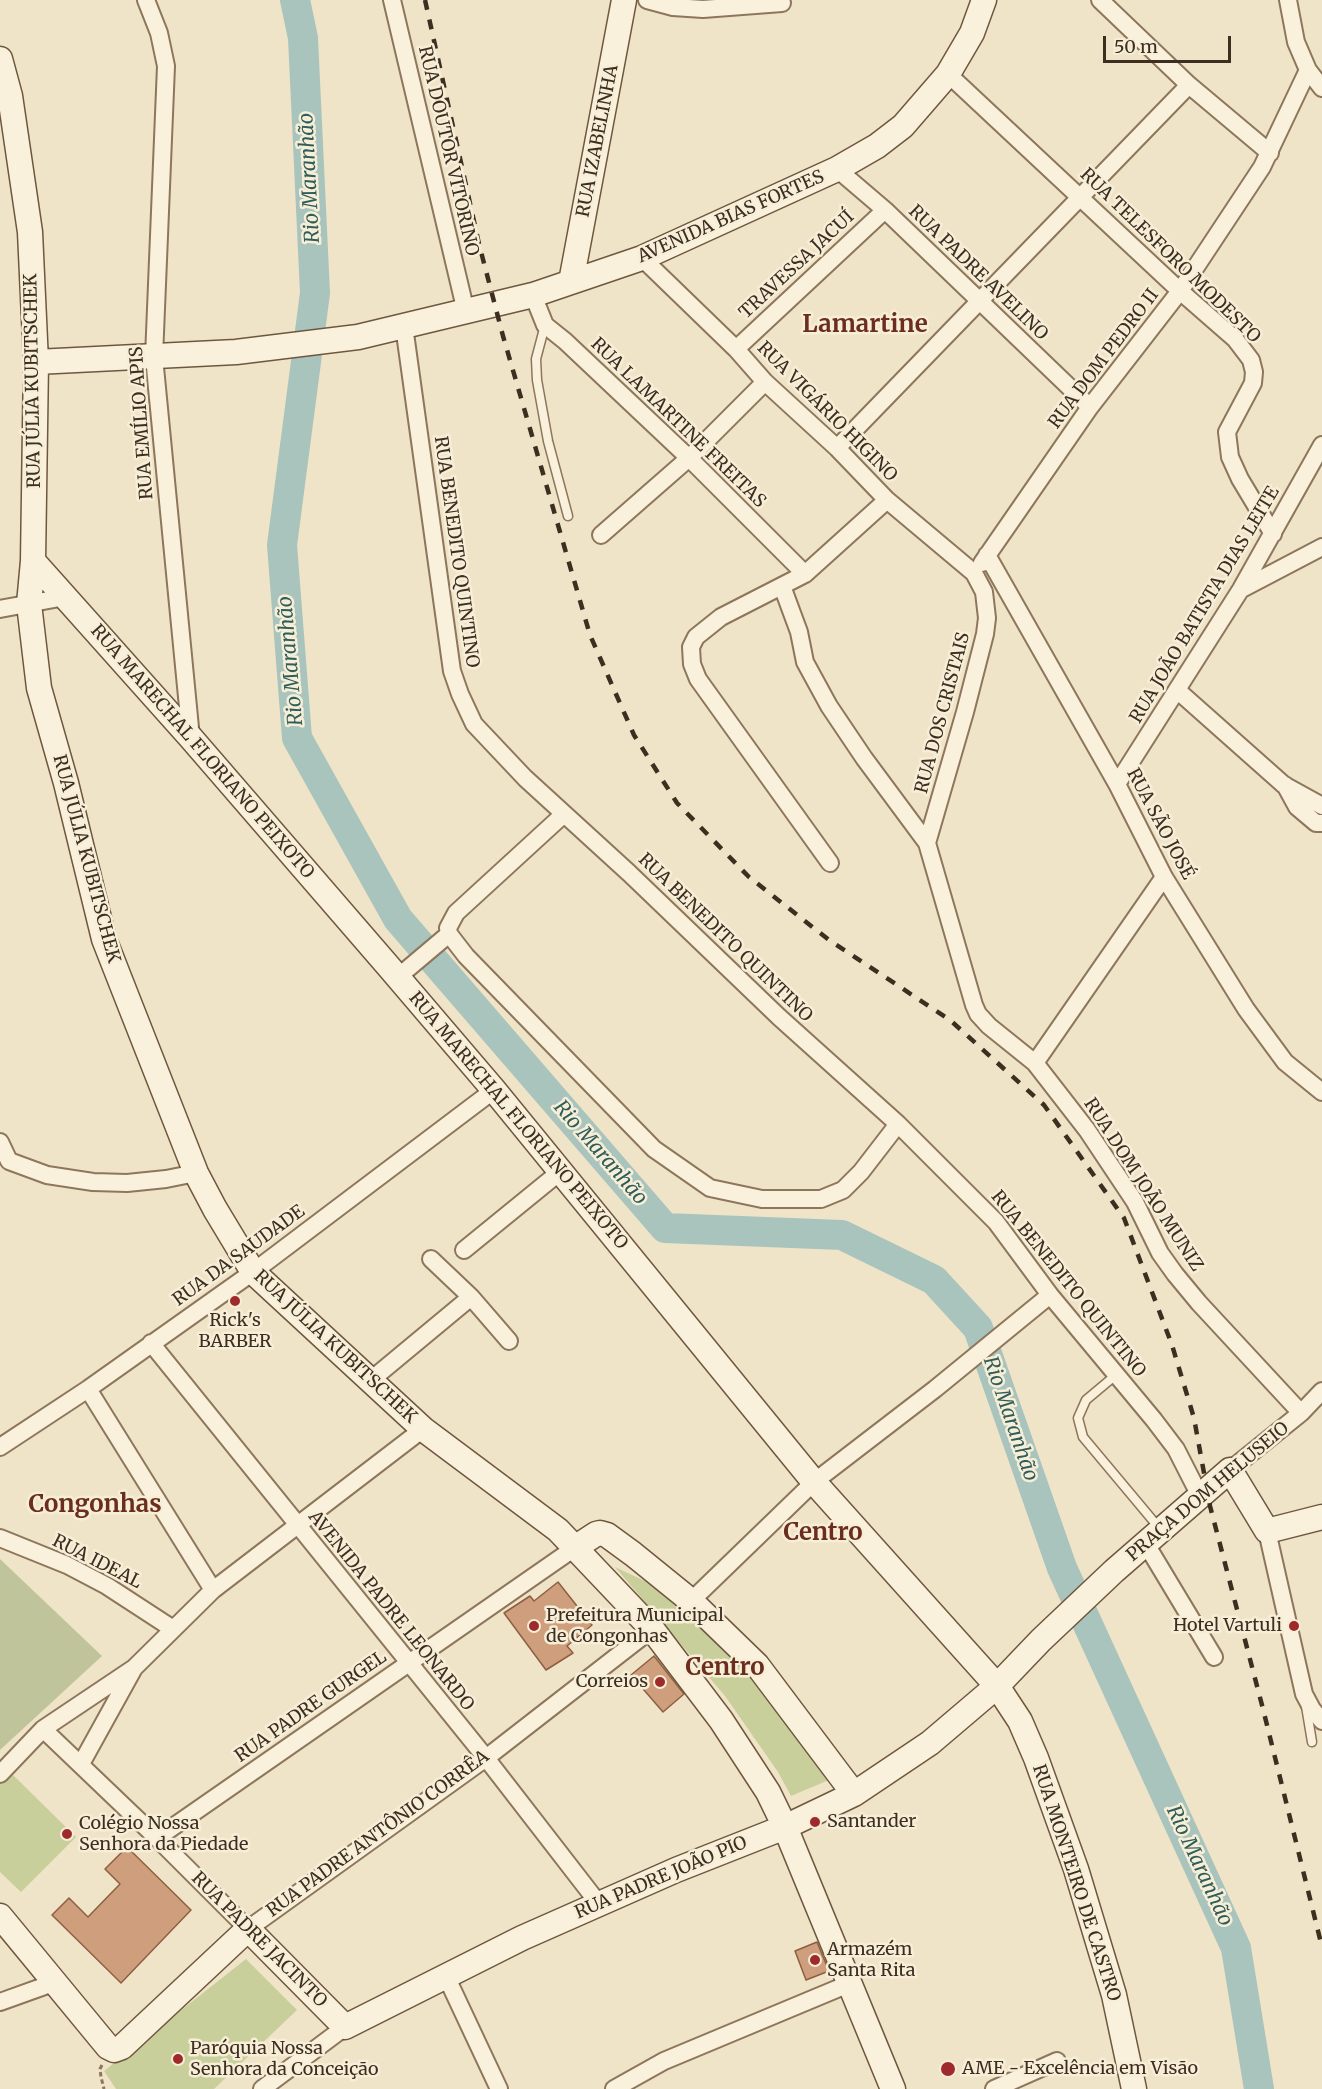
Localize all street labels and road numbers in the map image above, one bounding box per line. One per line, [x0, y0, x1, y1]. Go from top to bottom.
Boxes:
street label: RUA DOUTOR VITORINO [413, 44, 483, 258]
street label: RUA IZABELINHA [573, 63, 623, 219]
street label: RUA TELESFORO MODESTO [1075, 164, 1265, 348]
street label: AVENIDA BIAS FORTES [634, 166, 828, 268]
street label: RUA PADRE AVELINO [904, 201, 1052, 345]
street label: TRAVESSA JACUÍ [735, 206, 859, 324]
street label: RUA JÚLIA KUBITSCHEK [20, 273, 46, 489]
street label: RUA DOM PEDRO II [1044, 285, 1164, 433]
street label: RUA LAMARTINE FREITAS [586, 334, 770, 512]
street label: RUA VIGÁRIO HIGINO [752, 337, 902, 487]
street label: RUA EMÍLIO APIS [126, 346, 158, 500]
street label: RUA BENEDITO QUINTINO [429, 435, 483, 669]
street label: RUA JOÃO BATISTA DIAS LEITE [1126, 483, 1284, 727]
street label: RUA MARECHAL FLORIANO PEIXOTO [86, 621, 318, 883]
street label: RUA DOS CRISTAIS [911, 630, 975, 796]
street label: RUA JÚLIA KUBITSCHEK [48, 752, 124, 966]
street label: RUA SÃO JOSÉ [1122, 765, 1198, 883]
street label: RUA BENEDITO QUINTINO [633, 849, 817, 1027]
street label: RUA MARECHAL FLORIANO PEIXOTO [404, 988, 632, 1254]
street label: RUA DOM JOÃO MUNIZ [1079, 1094, 1207, 1276]
street label: RUA BENEDITO QUINTINO [986, 1186, 1150, 1382]
street label: RUA DA SAUDADE [169, 1201, 309, 1311]
street label: RUA JÚLIA KUBITSCHEK [249, 1266, 421, 1428]
street label: PRAÇA DOM HELUSEIO [1122, 1418, 1294, 1566]
street label: AVENIDA PADRE LEONARDO [304, 1507, 478, 1715]
street label: RUA IDEAL [49, 1530, 145, 1594]
street label: RUA PADRE GURGEL [231, 1647, 391, 1767]
street label: RUA PADRE ANTÔNIO CORRÊA [263, 1746, 493, 1922]
street label: RUA MONTEIRO DE CASTRO [1027, 1762, 1125, 2004]
street label: RUA PADRE JOÃO PIO [572, 1832, 750, 1924]
street label: RUA PADRE JACINTO [187, 1868, 331, 2012]

